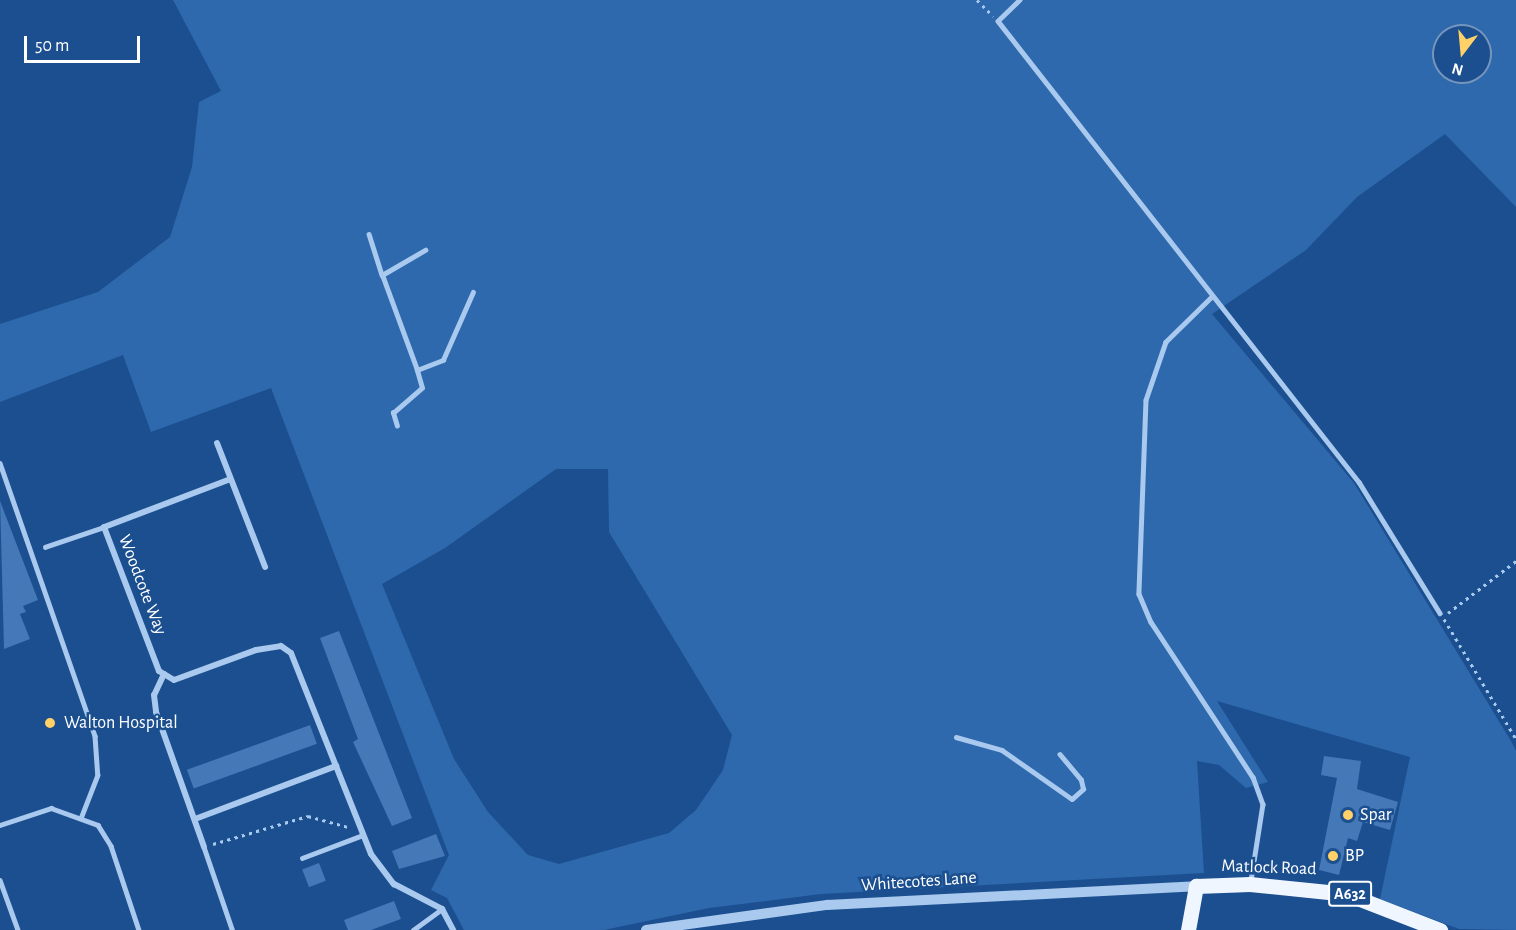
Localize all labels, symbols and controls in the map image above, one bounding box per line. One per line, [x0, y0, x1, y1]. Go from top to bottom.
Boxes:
scale bar [27, 24, 142, 62]
north arrow [1432, 24, 1492, 84]
text: 50 m [35, 37, 69, 55]
text: N [1450, 60, 1465, 79]
street label: Woodcote Way [113, 532, 171, 638]
place label: Walton Hospital [64, 712, 178, 734]
marker: Walton Hospital [41, 714, 59, 732]
place label: Spar [1360, 804, 1392, 826]
marker: Spar [1341, 808, 1355, 822]
place label: BP [1345, 845, 1364, 867]
marker: BP [1326, 849, 1340, 863]
street label: Matlock Road [1221, 856, 1317, 880]
street label: Whitecotes Lane [860, 867, 978, 897]
road number: A632 [1328, 881, 1372, 907]

